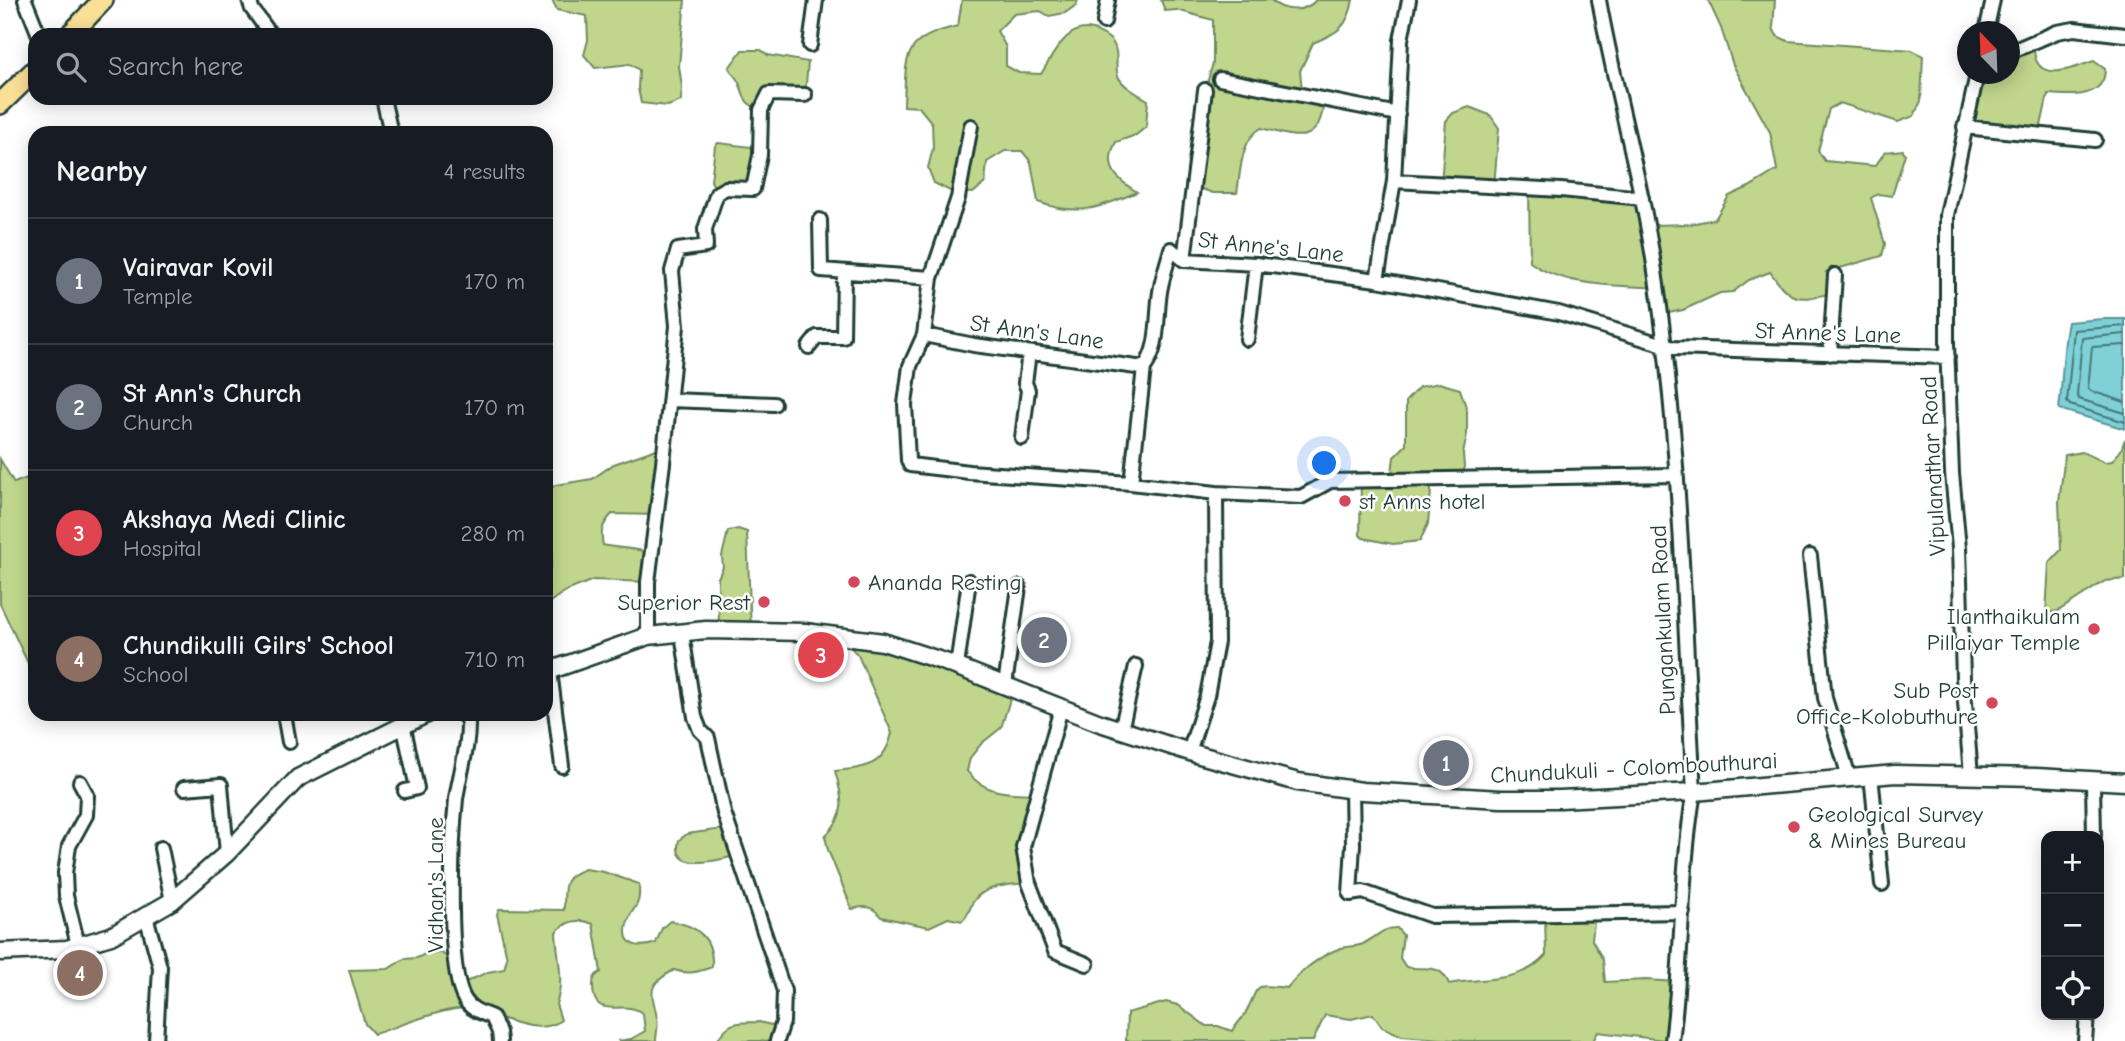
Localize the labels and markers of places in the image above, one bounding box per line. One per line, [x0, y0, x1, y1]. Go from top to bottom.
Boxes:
place label: st Anns hotel [1359, 488, 1486, 515]
marker: st Anns hotel [1337, 493, 1353, 509]
place label: Ananda Resting [868, 569, 1022, 596]
marker: Ananda Resting [846, 574, 862, 590]
place label: Superior Rest [617, 589, 751, 616]
marker: Superior Rest [756, 594, 772, 610]
place label: Ilanthaikulam Pillaiyar Temple [1927, 603, 2080, 656]
pin: 2 [1021, 614, 1067, 666]
marker: Ilanthaikulam Pillaiyar Temple [2086, 621, 2102, 637]
pin: 3 [798, 629, 844, 681]
place label: Sub Post Office-Kolobuthure [1796, 677, 1979, 730]
marker: Sub Post Office-Kolobuthure [1984, 695, 2000, 711]
pin: 1 [1423, 737, 1469, 789]
place label: Geological Survey & Mines Bureau [1808, 801, 1984, 854]
marker: Geological Survey & Mines Bureau [1786, 819, 1802, 835]
pin: 4 [57, 947, 103, 999]

